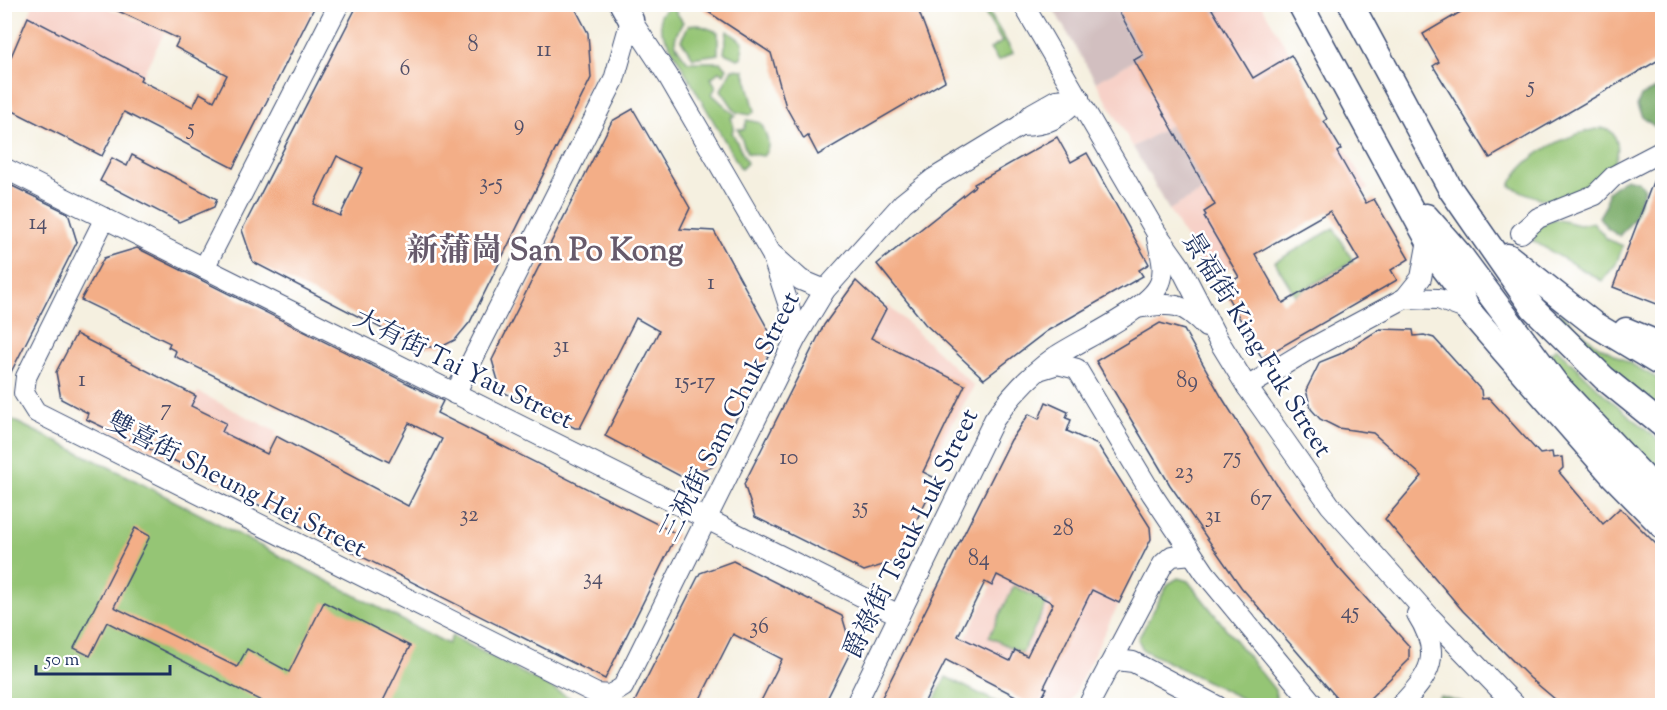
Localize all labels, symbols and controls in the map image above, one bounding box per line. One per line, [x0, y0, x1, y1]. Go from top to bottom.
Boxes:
house number: 8 [467, 30, 479, 62]
house number: 11 [537, 35, 552, 67]
house number: 6 [400, 54, 410, 86]
house number: 5 [1525, 71, 1535, 103]
house number: 9 [514, 109, 524, 141]
house number: 5 [185, 113, 195, 145]
house number: 3-5 [479, 168, 503, 200]
house number: 14 [29, 208, 47, 240]
street label: 景福街 King Fuk Street [1172, 226, 1340, 465]
district label: 新蒲崗 San Po Kong [407, 229, 684, 275]
house number: 1 [707, 268, 715, 300]
street label: 三祝街 Sam Chuk Street [652, 286, 810, 548]
street label: 大有街 Tai Yau Street [347, 301, 579, 440]
house number: 31 [553, 331, 570, 363]
house number: 1 [78, 365, 86, 397]
house number: 89 [1176, 366, 1198, 398]
house number: 15-17 [675, 367, 715, 399]
house number: 7 [160, 394, 172, 426]
street label: 爵祿街 Tseuk Luk Street [836, 403, 989, 665]
street label: 雙喜街 Sheung Hei Street [100, 405, 372, 568]
house number: 75 [1223, 442, 1242, 474]
house number: 10 [780, 443, 798, 475]
house number: 23 [1174, 457, 1194, 489]
house number: 67 [1250, 484, 1272, 516]
house number: 35 [852, 492, 869, 524]
house number: 32 [459, 500, 479, 532]
house number: 31 [1205, 501, 1222, 533]
house number: 28 [1052, 514, 1074, 546]
house number: 84 [968, 544, 990, 576]
house number: 34 [583, 563, 603, 595]
house number: 45 [1341, 597, 1360, 629]
house number: 36 [749, 612, 769, 644]
scale bar [36, 638, 170, 676]
text: 50 m [44, 648, 80, 674]

